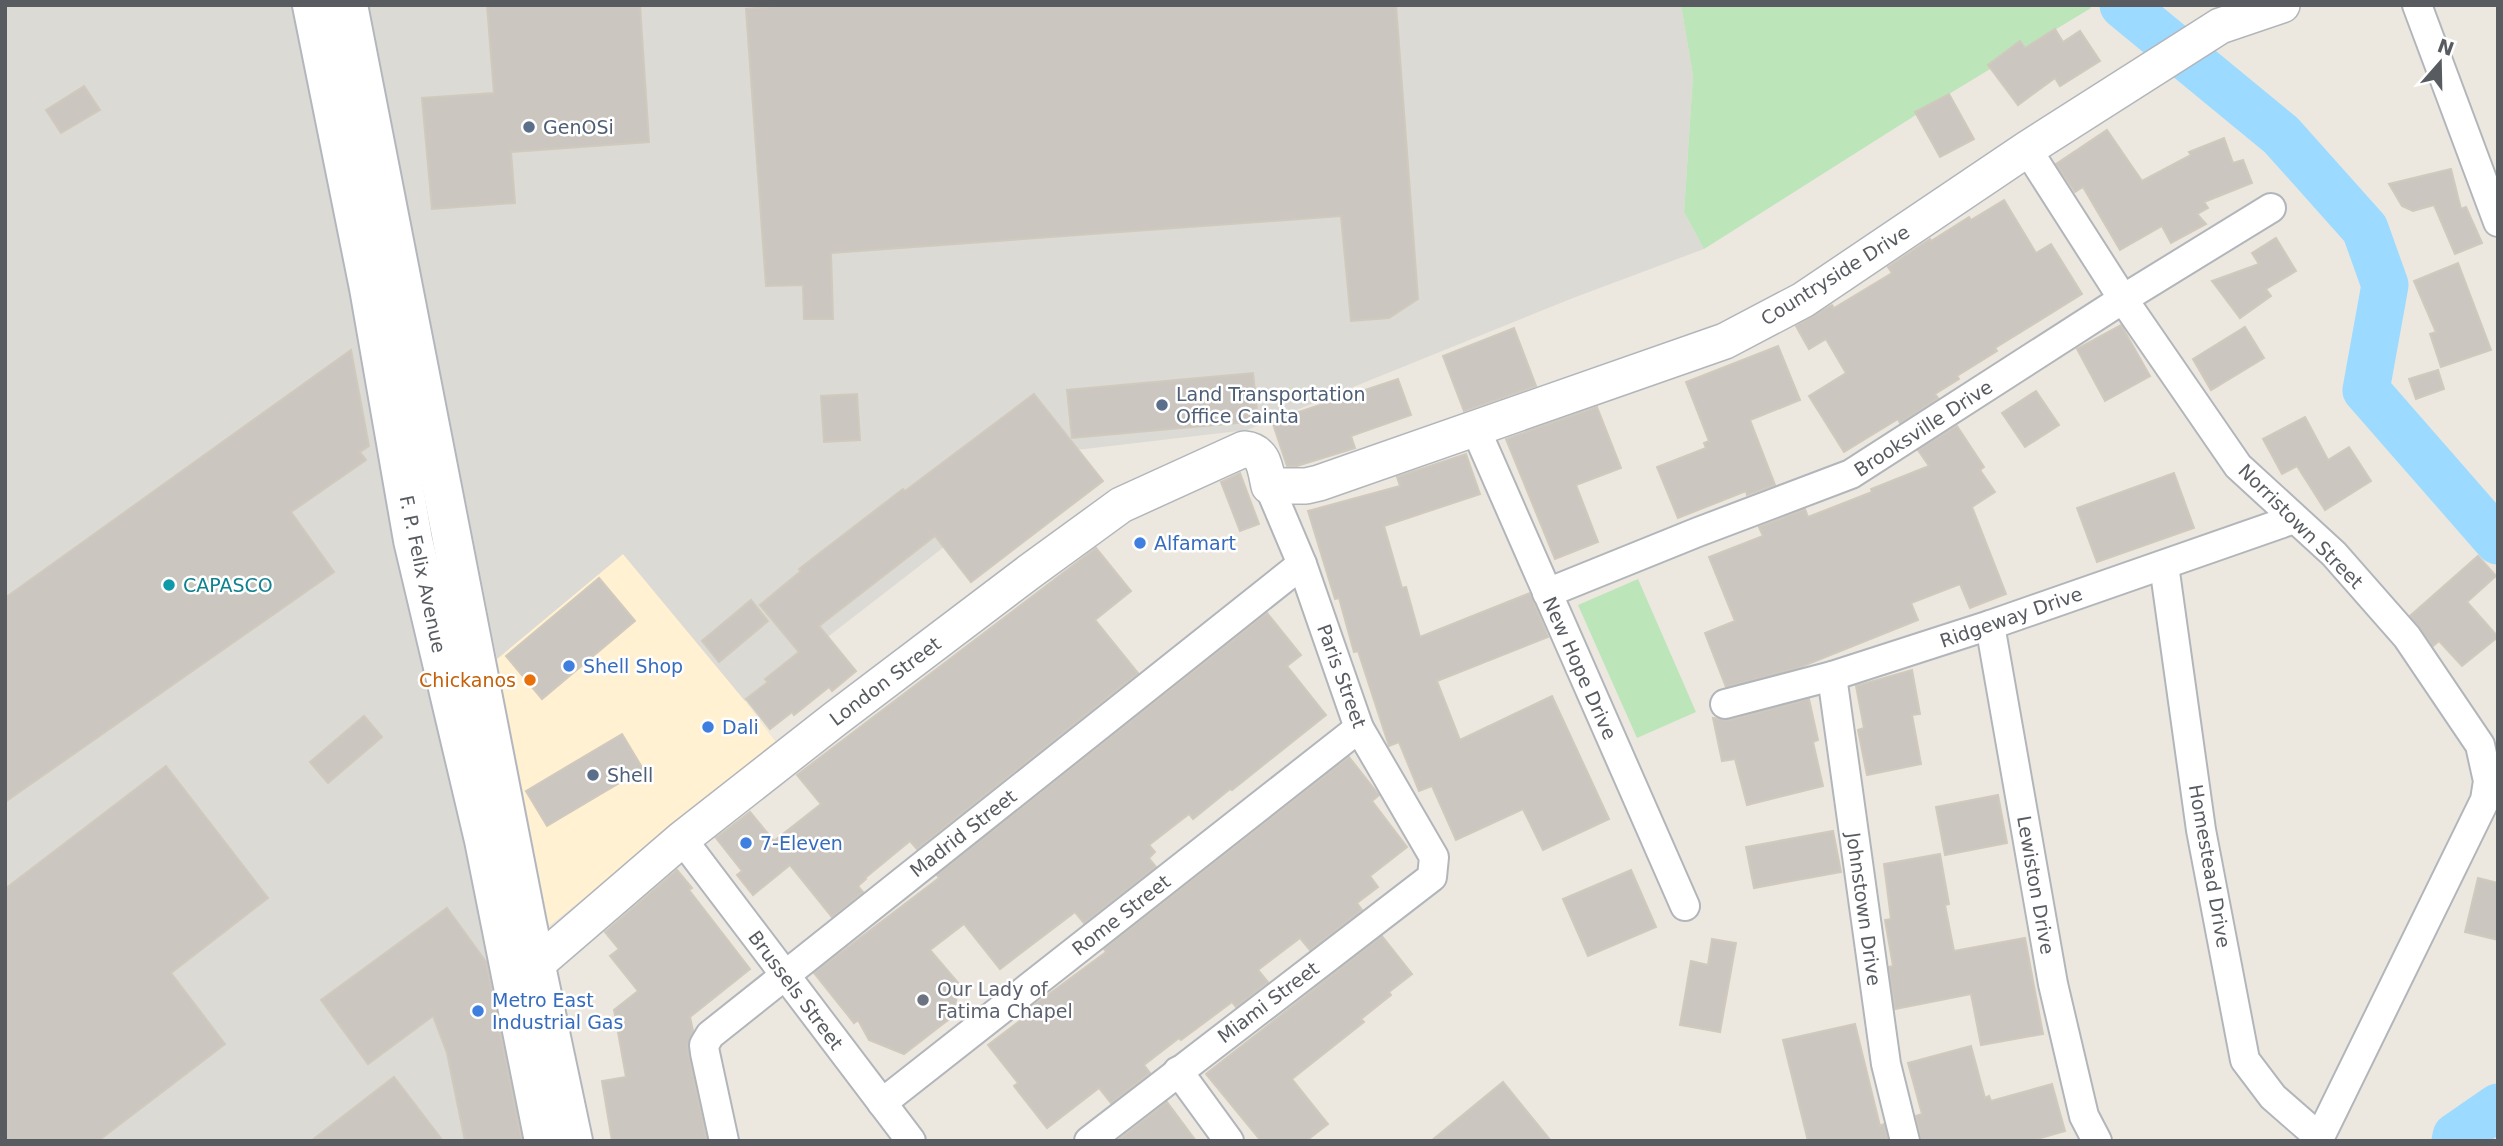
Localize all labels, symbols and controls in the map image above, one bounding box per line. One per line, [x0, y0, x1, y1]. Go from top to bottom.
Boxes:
north arrow [2405, 28, 2475, 98]
text: N [2435, 34, 2457, 60]
place label: GenOSi [543, 116, 614, 138]
marker: GenOSi [521, 119, 537, 135]
street label: Countryside Drive [1757, 220, 1913, 330]
street label: Brooksville Drive [1850, 375, 1996, 481]
place label: Land Transportation Office Cainta [1176, 383, 1366, 427]
marker: Land Transportation Office Cainta [1154, 397, 1170, 413]
street label: Norristown Street [2234, 459, 2368, 593]
street label: F. P. Felix Avenue [396, 493, 450, 655]
place label: Alfamart [1154, 532, 1236, 554]
marker: Alfamart [1132, 535, 1148, 551]
place label: CAPASCO [183, 574, 273, 596]
marker: CAPASCO [161, 577, 177, 593]
street label: Ridgeway Drive [1937, 582, 2085, 652]
street label: New Hope Drive [1539, 593, 1621, 743]
street label: Paris Street [1313, 621, 1371, 731]
street label: London Street [825, 632, 945, 730]
place label: Shell Shop [583, 655, 683, 677]
marker: Shell Shop [561, 658, 577, 674]
place label: Chickanos [419, 669, 516, 691]
marker: Chickanos [522, 672, 538, 688]
place label: Dali [722, 716, 759, 738]
marker: Dali [700, 719, 716, 735]
place label: Shell [607, 764, 653, 786]
marker: Shell [585, 767, 601, 783]
street label: Homestead Drive [2185, 783, 2235, 949]
street label: Madrid Street [905, 785, 1021, 881]
street label: Lewiston Drive [2013, 814, 2059, 956]
street label: Johnstown Drive [1842, 830, 1886, 987]
place label: 7-Eleven [760, 832, 843, 854]
marker: 7-Eleven [738, 835, 754, 851]
street label: Rome Street [1068, 870, 1174, 960]
street label: Brussels Street [744, 926, 848, 1054]
street label: Miami Street [1213, 957, 1323, 1047]
place label: Our Lady of Fatima Chapel [937, 978, 1073, 1022]
place label: Metro East Industrial Gas [492, 989, 623, 1033]
marker: Our Lady of Fatima Chapel [915, 992, 931, 1008]
marker: Metro East Industrial Gas [470, 1003, 486, 1019]

